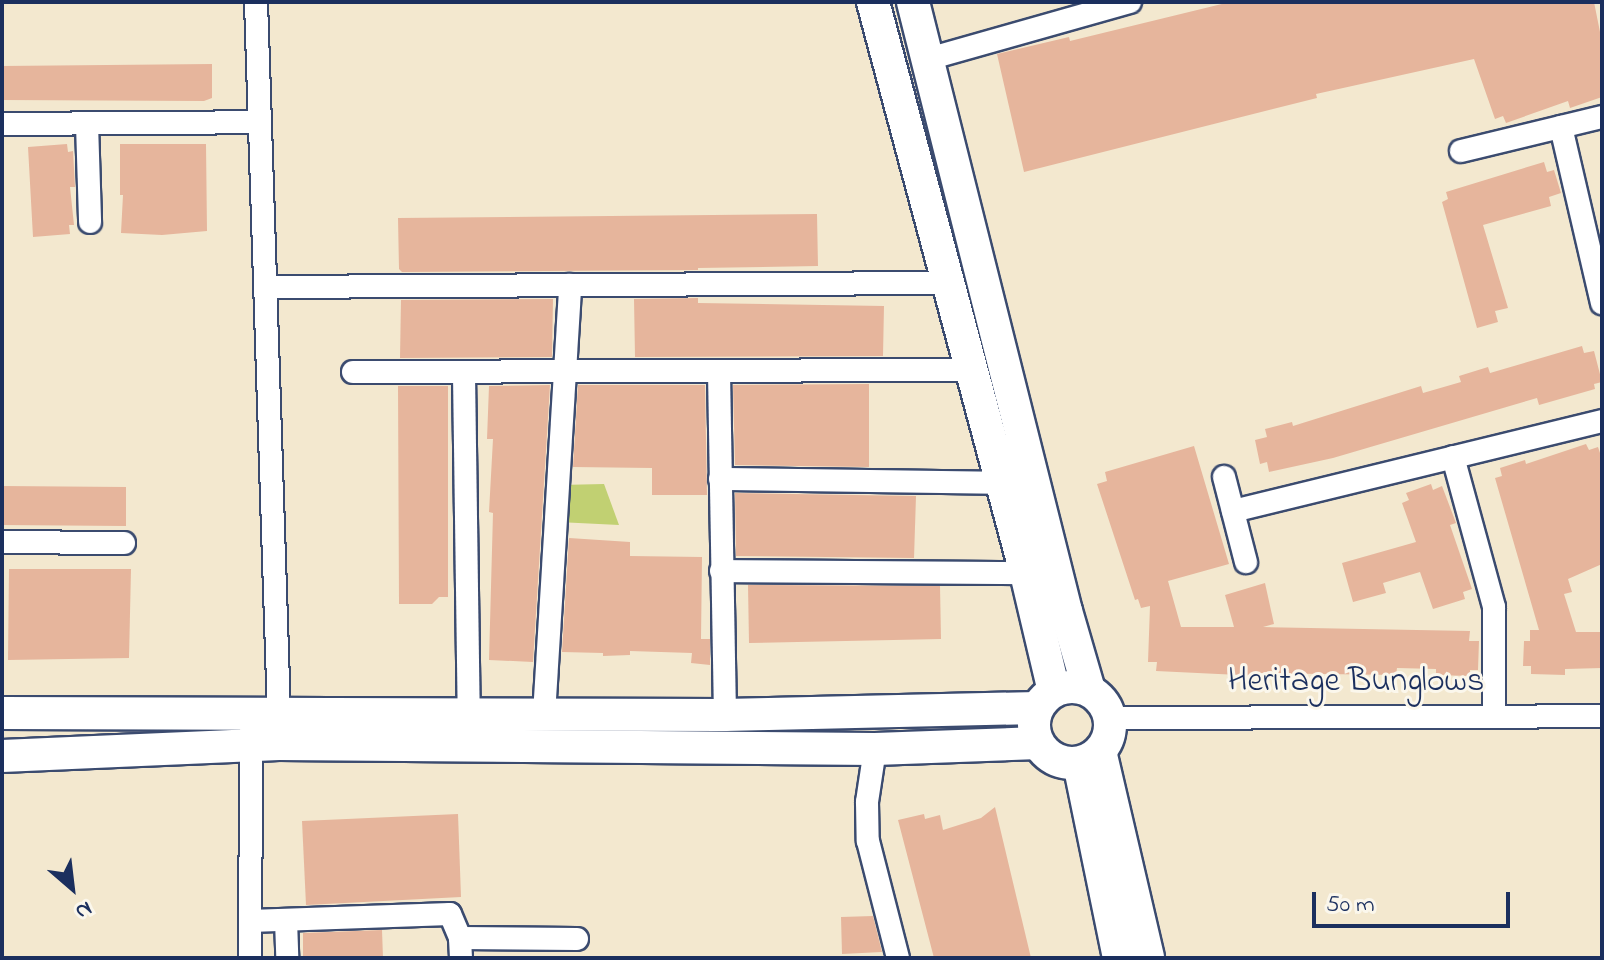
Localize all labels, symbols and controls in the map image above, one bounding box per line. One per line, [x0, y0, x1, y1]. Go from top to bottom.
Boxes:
street label: Heritage Bunglows [1228, 663, 1484, 703]
north arrow [32, 848, 112, 928]
scale bar [1316, 876, 1514, 926]
text: 50 m [1326, 888, 1375, 923]
text: N [69, 892, 97, 927]

